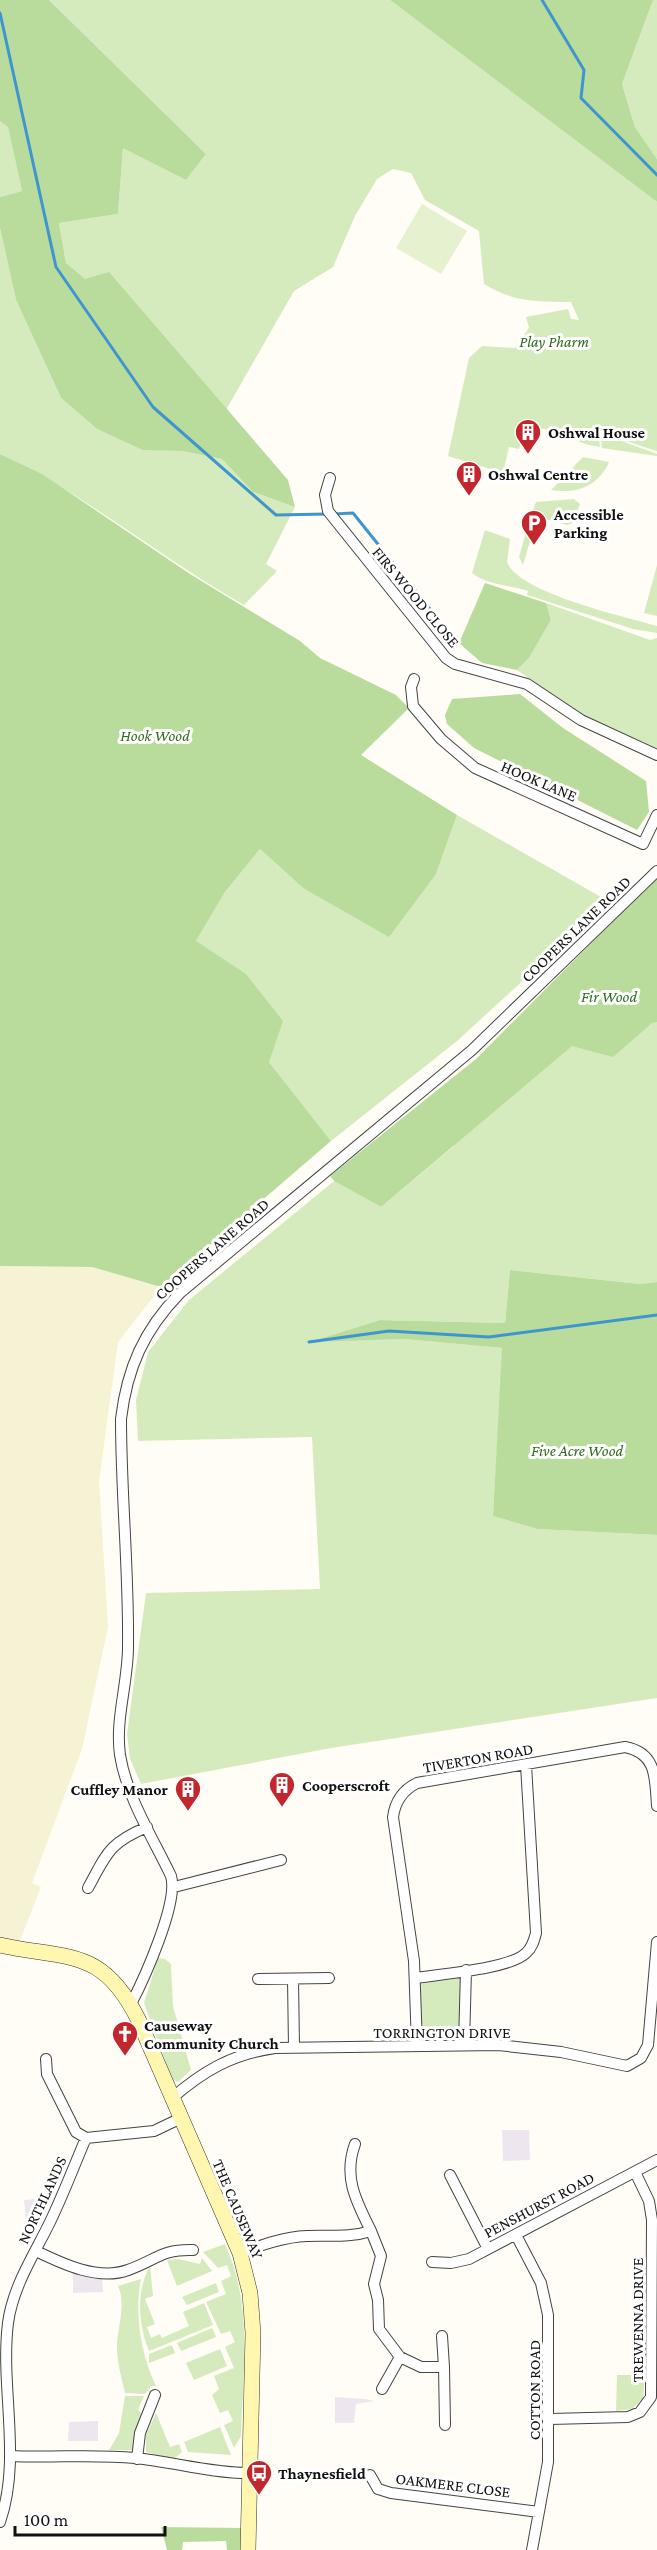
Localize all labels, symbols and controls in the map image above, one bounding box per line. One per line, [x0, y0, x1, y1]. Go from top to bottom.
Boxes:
park label: Play Pharm [519, 333, 589, 351]
building icon: Oshwal House [513, 417, 543, 455]
place label: Oshwal House [548, 424, 646, 441]
building icon: Oshwal Centre [454, 459, 484, 497]
place label: Oshwal Centre [488, 466, 589, 483]
place label: Accessible Parking [553, 506, 624, 541]
parking icon: Accessible Parking [519, 508, 549, 546]
street label: FIRS WOOD CLOSE [369, 543, 463, 651]
park label: Hook Wood [120, 727, 190, 744]
street label: HOOK LANE [499, 757, 580, 805]
street label: COOPERS LANE ROAD [518, 872, 634, 986]
park label: Fir Wood [581, 988, 637, 1005]
street label: COOPERS LANE ROAD [152, 1195, 272, 1303]
park label: Five Acre Wood [531, 1442, 624, 1459]
street label: TIVERTON ROAD [421, 1740, 535, 1776]
building icon: Cooperscroft [267, 1770, 297, 1808]
building icon: Cuffley Manor [173, 1774, 203, 1812]
place label: Cooperscroft [302, 1777, 390, 1794]
place label: Cuffley Manor [71, 1781, 169, 1798]
place label: Causeway Community Church [144, 2017, 279, 2052]
church icon: Causeway Community Church [110, 2019, 140, 2057]
street label: TORRINGTON DRIVE [373, 2024, 511, 2041]
street label: NORTHLANDS [14, 2153, 70, 2247]
street label: THE CAUSEWAY [209, 2157, 267, 2262]
street label: PENSHURST ROAD [481, 2169, 597, 2241]
street label: TREWENNA DRIVE [629, 2257, 646, 2382]
street label: COTTON ROAD [526, 2340, 543, 2440]
bus stop icon: Thaynesfield [244, 2458, 274, 2496]
place label: Thaynesfield [278, 2465, 366, 2482]
street label: OAKMERE CLOSE [395, 2470, 512, 2501]
scale bar [15, 2499, 165, 2537]
text: 100 m [24, 2510, 69, 2530]

